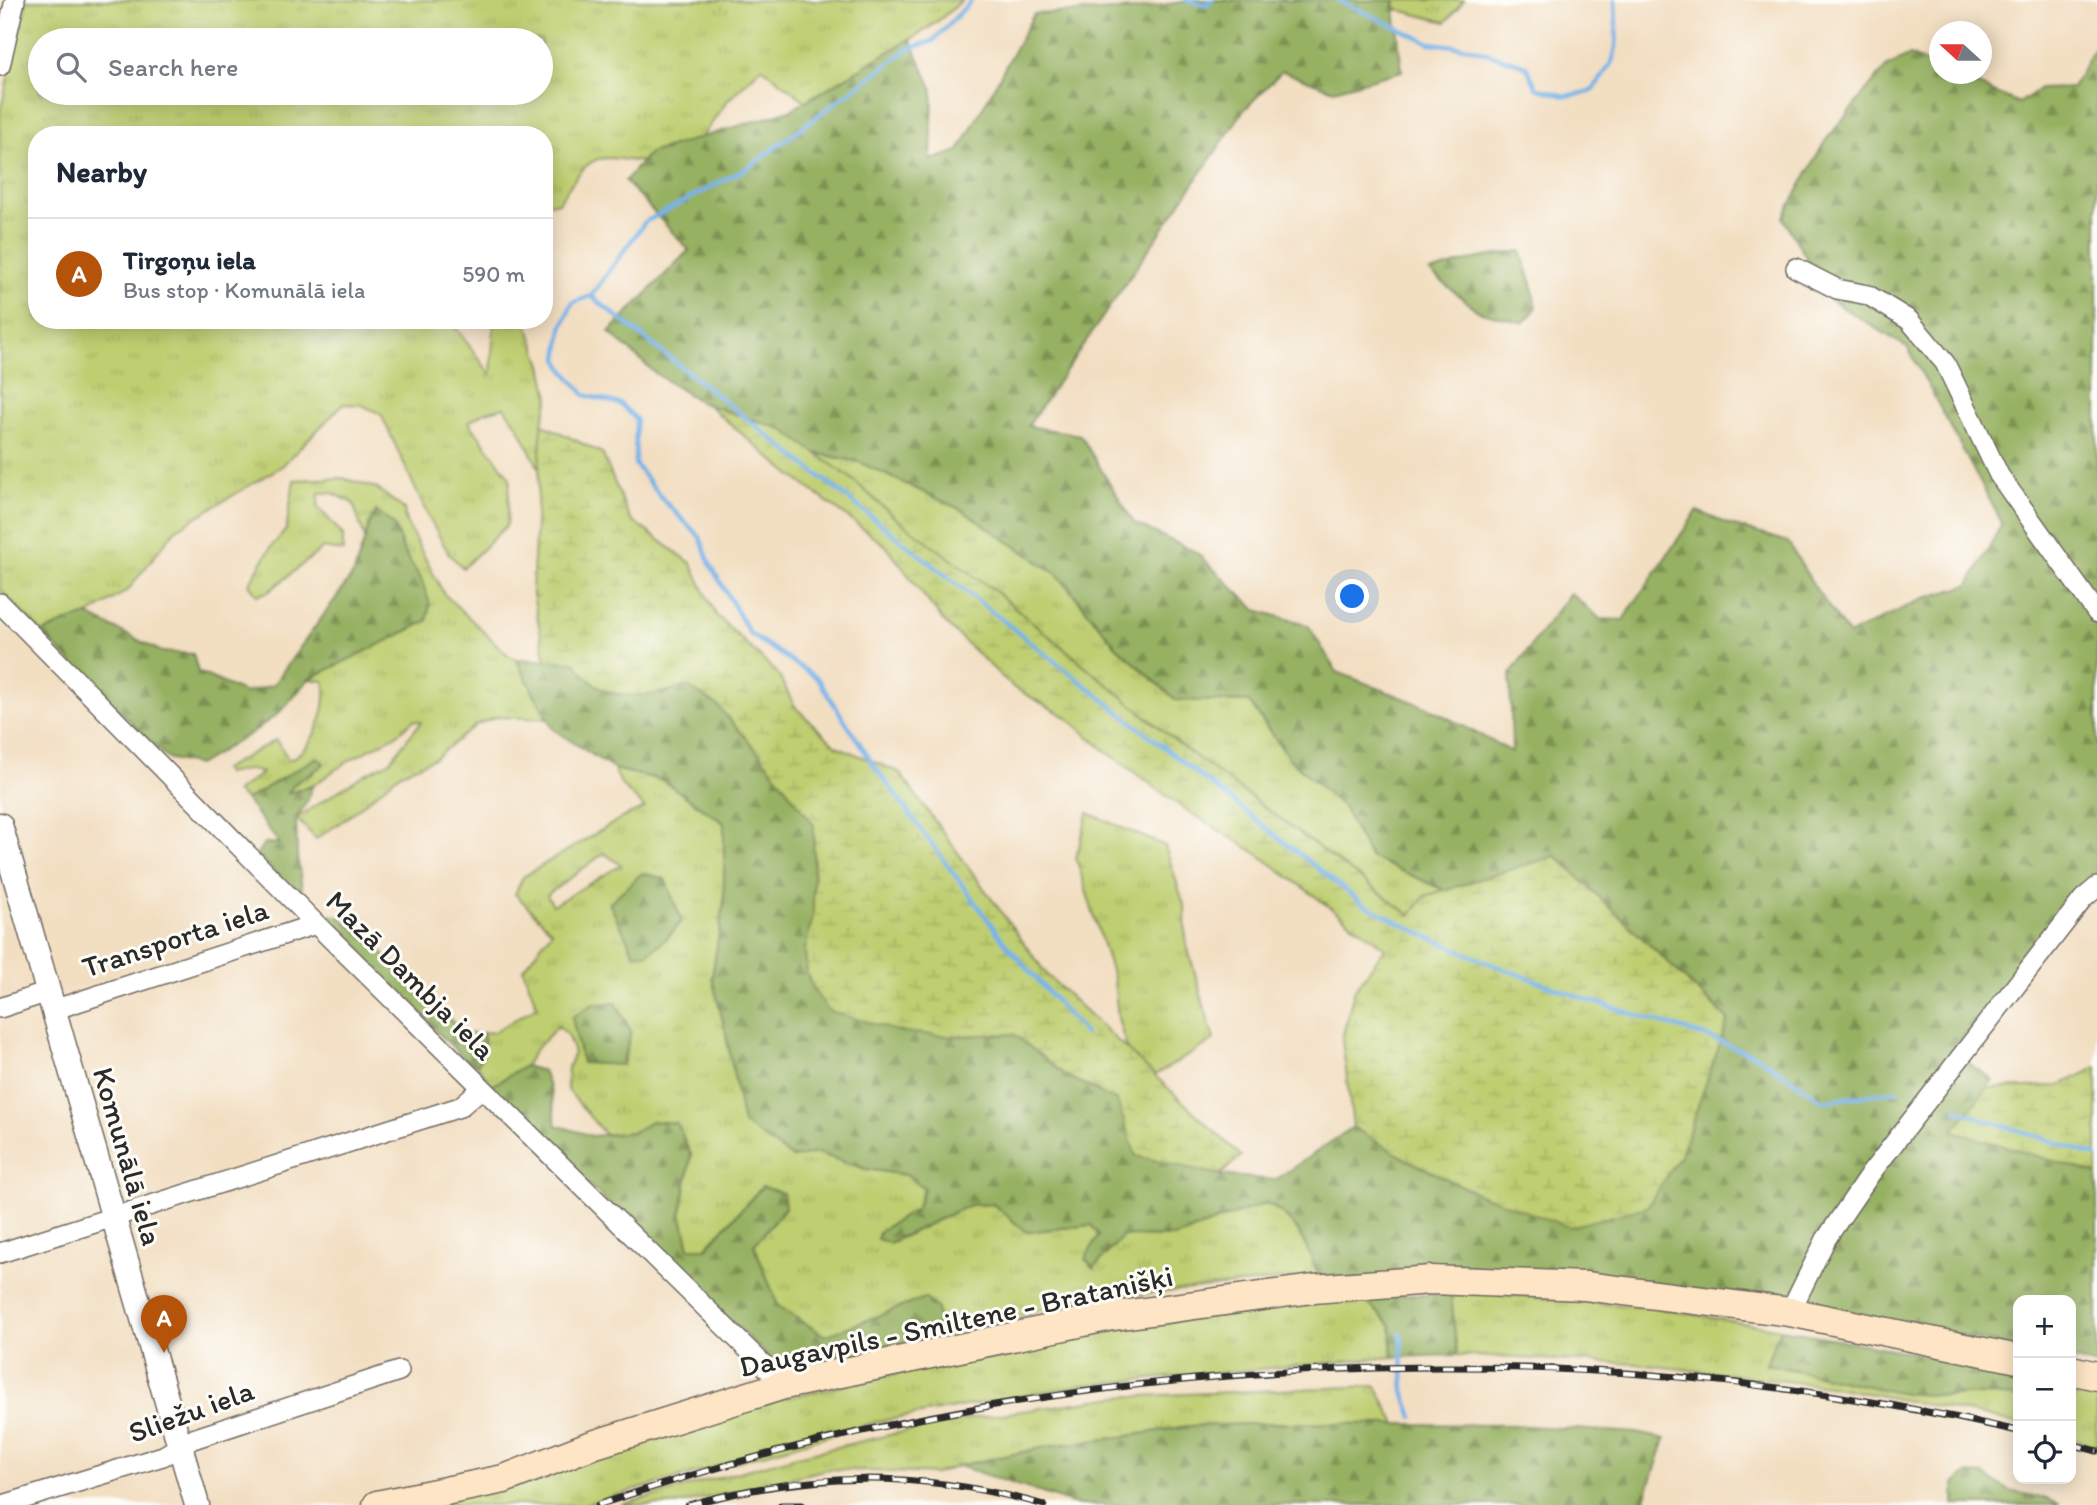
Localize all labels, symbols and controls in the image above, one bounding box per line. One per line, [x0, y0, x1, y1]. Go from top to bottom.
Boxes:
north arrow [1929, 21, 1992, 84]
search box [28, 28, 553, 105]
icon: search [52, 48, 90, 86]
text: Search here [108, 51, 238, 83]
text: Nearby [56, 153, 147, 190]
text: Tirgoņu iela [123, 244, 256, 276]
text: A [72, 260, 86, 288]
text: 590 m [462, 260, 525, 288]
text: Bus stop · Komunālā iela [123, 276, 365, 304]
your location [1335, 579, 1369, 613]
street label: Mazā Dambja iela [318, 882, 504, 1068]
street label: Transporta iela [77, 890, 273, 986]
street label: Komunālā iela [85, 1063, 171, 1250]
street label: Daugavpils - Smiltene - Bratanišķi [736, 1257, 1176, 1385]
pin: A [141, 1295, 187, 1353]
map controls [2013, 1295, 2076, 1484]
button: + [2013, 1295, 2076, 1358]
button: − [2013, 1358, 2076, 1421]
street label: Sliežu iela [123, 1371, 259, 1451]
button: locate [2013, 1421, 2076, 1484]

